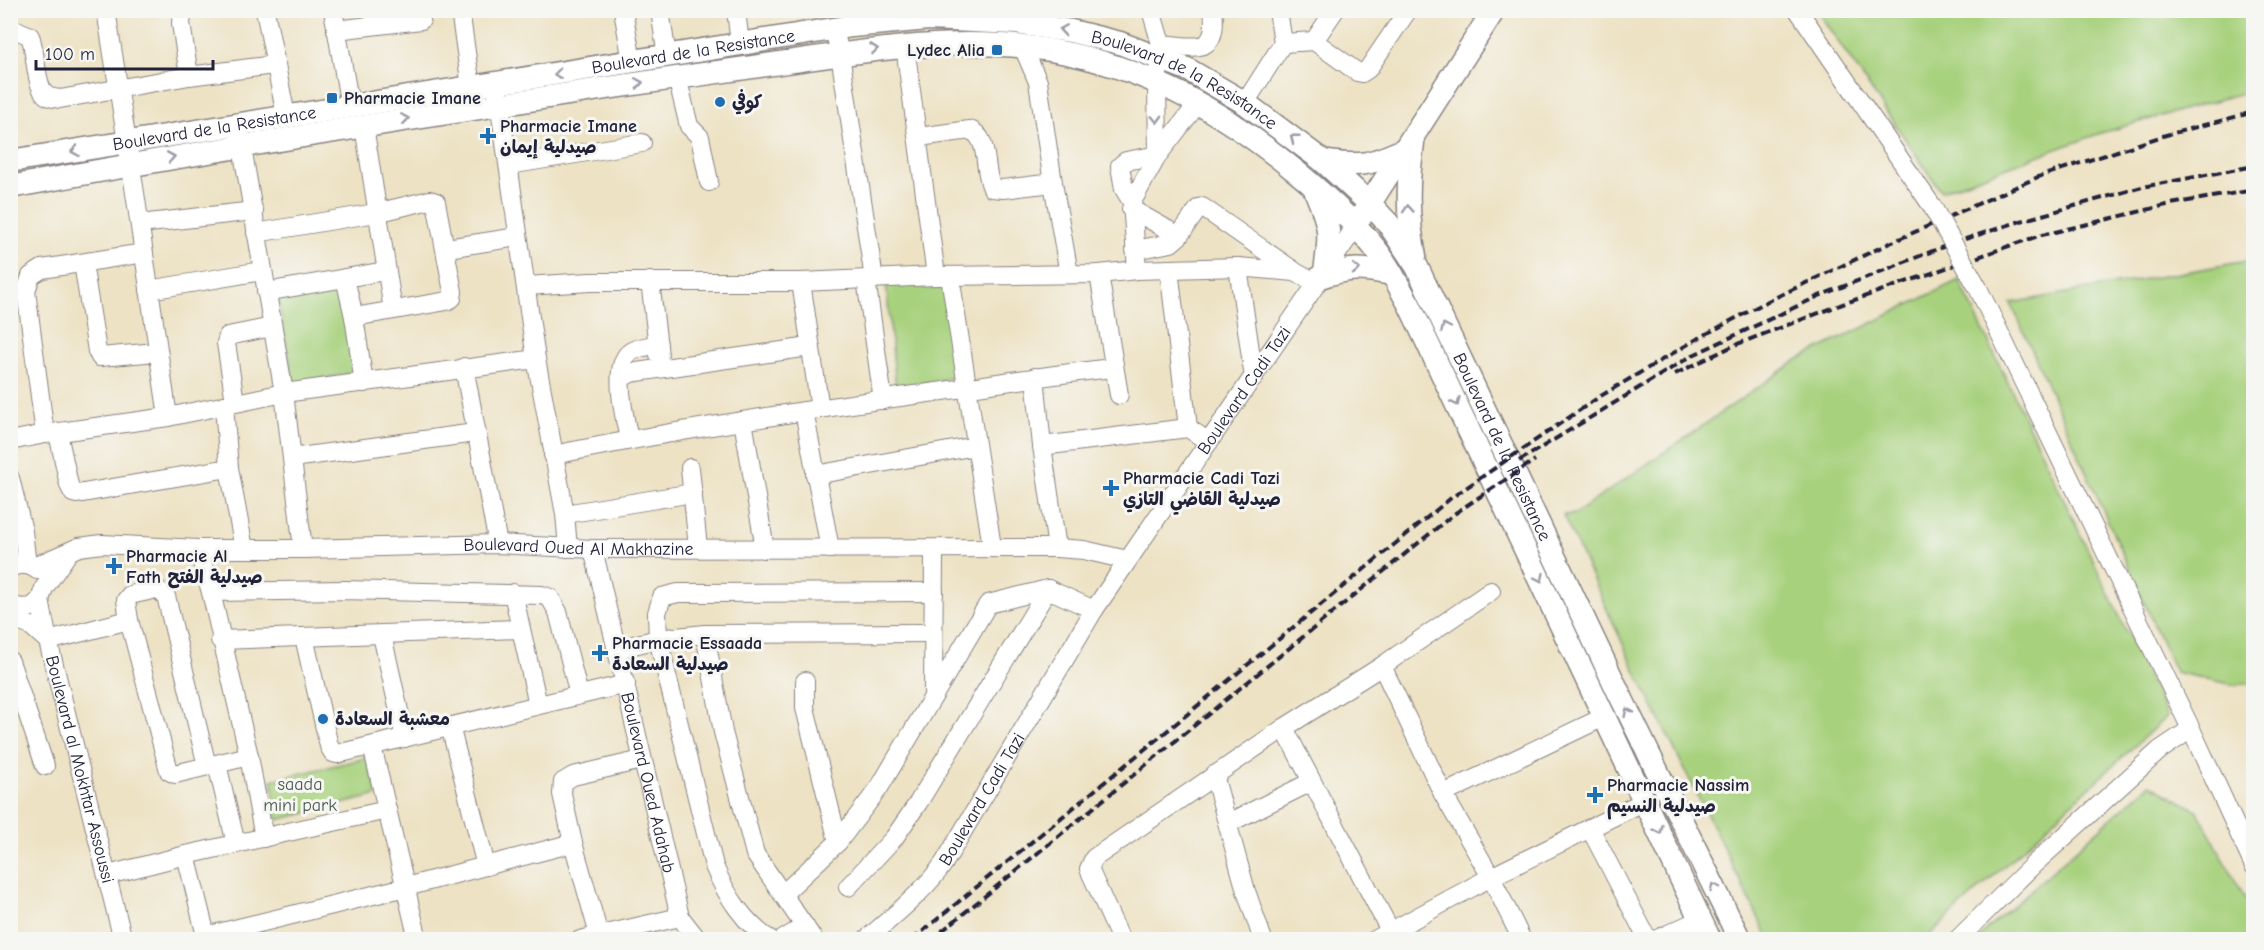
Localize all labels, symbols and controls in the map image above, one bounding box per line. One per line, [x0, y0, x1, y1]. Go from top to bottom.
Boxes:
street label: Boulevard de la Resistance [590, 25, 797, 79]
one-way arrow [1058, 25, 1068, 37]
street label: Boulevard de la Resistance [1089, 26, 1281, 134]
scale bar [36, 33, 213, 71]
place label: Lydec Alia [907, 40, 985, 61]
one-way arrow [869, 43, 878, 55]
marker: Lydec Alia [990, 43, 1004, 57]
text: 100 m [45, 44, 95, 65]
one-way arrow [553, 68, 562, 80]
one-way arrow [634, 77, 644, 90]
place label: Pharmacie Imane [344, 88, 481, 109]
place label: كوفي [732, 89, 762, 115]
marker: Pharmacie Imane [325, 91, 339, 105]
marker: كوفي [713, 95, 727, 109]
street label: Boulevard de la Resistance [111, 102, 318, 155]
one-way arrow [400, 113, 410, 126]
one-way arrow [1151, 114, 1163, 123]
place label: Pharmacie Imane صيدلية إيمان [500, 116, 637, 159]
marker: Pharmacie Imane صيدلية إيمان [481, 129, 495, 143]
one-way arrow [1290, 135, 1301, 146]
one-way arrow [70, 144, 79, 156]
one-way arrow [166, 151, 176, 164]
one-way arrow [1402, 204, 1415, 214]
one-way arrow [1352, 263, 1361, 275]
street label: Boulevard Cadi Tazi [1193, 322, 1295, 459]
one-way arrow [1441, 323, 1453, 334]
street label: Boulevard de la Resistance [1448, 350, 1555, 544]
one-way arrow [1449, 395, 1461, 406]
place label: Pharmacie Cadi Tazi صيدلية القاضي التازي [1123, 468, 1281, 515]
marker: Pharmacie Cadi Tazi صيدلية القاضي التازي [1104, 481, 1118, 495]
street label: Boulevard Oued Al Makhazine [463, 534, 693, 560]
place label: Pharmacie Al Fath صيدلية الفتح [126, 546, 263, 589]
marker: Pharmacie Al Fath صيدلية الفتح [107, 559, 121, 573]
one-way arrow [1532, 571, 1544, 582]
place label: Pharmacie Essaada صيدلية السعادة [612, 633, 762, 675]
marker: Pharmacie Essaada صيدلية السعادة [593, 646, 607, 660]
street label: Boulevard al Mokhtar Assoussi [41, 653, 118, 885]
street label: Boulevard Oued Adahab [616, 690, 679, 875]
one-way arrow [1624, 707, 1636, 718]
place label: معشبة السعادة [335, 709, 450, 730]
marker: معشبة السعادة [316, 712, 330, 726]
street label: Boulevard Cadi Tazi [935, 729, 1030, 870]
park label: saada mini park [263, 774, 337, 816]
place label: Pharmacie Nassim صيدلية النسيم [1607, 775, 1749, 820]
marker: Pharmacie Nassim صيدلية النسيم [1588, 788, 1602, 802]
one-way arrow [1652, 823, 1664, 834]
one-way arrow [1710, 883, 1721, 893]

